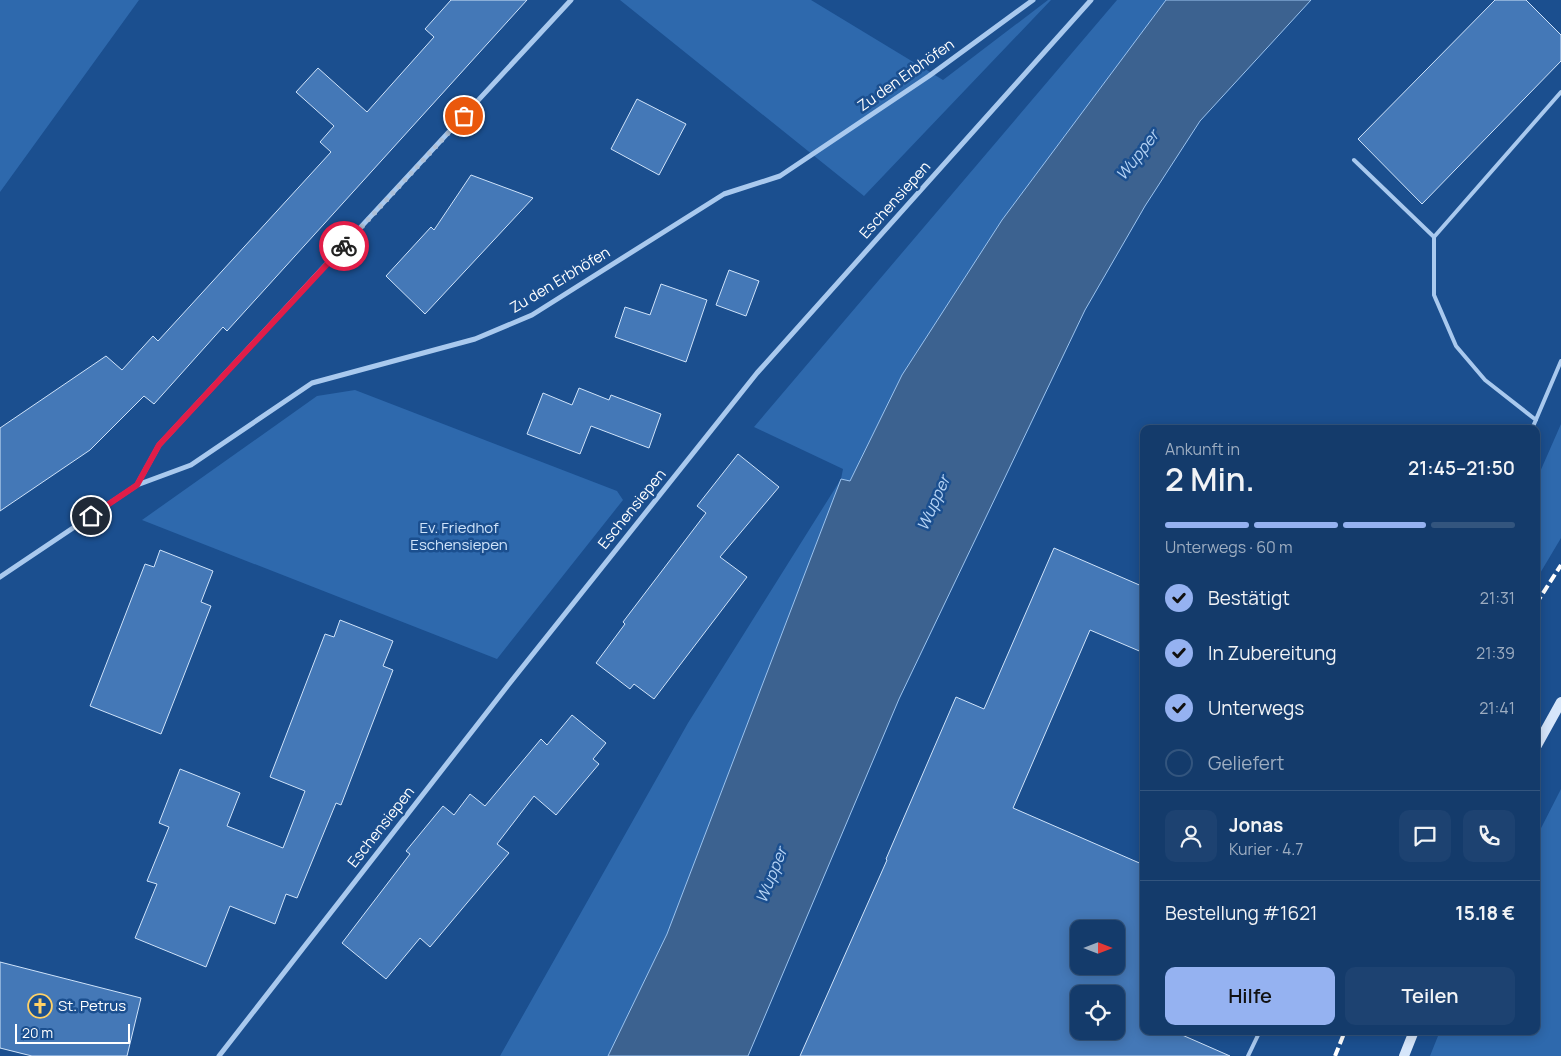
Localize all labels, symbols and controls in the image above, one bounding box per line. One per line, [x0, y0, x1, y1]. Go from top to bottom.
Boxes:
street label: Zu den Erbhöfen [853, 33, 958, 116]
pin [443, 95, 485, 137]
icon: bag [450, 102, 478, 130]
water label: Wupper [1110, 124, 1165, 185]
street label: Eschensiepen [854, 156, 935, 243]
courier [319, 221, 369, 271]
icon: bike [330, 232, 358, 260]
street label: Zu den Erbhöfen [506, 241, 614, 318]
text: Ankunft in [1165, 438, 1240, 460]
text: 21:45–21:50 [1408, 455, 1515, 481]
text: 2 Min. [1165, 457, 1255, 501]
street label: Eschensiepen [593, 464, 670, 553]
water label: Wupper [911, 470, 956, 534]
pin [70, 495, 112, 537]
icon: home [77, 502, 105, 530]
park label: Ev. Friedhof Eschensiepen [410, 517, 508, 555]
text: Unterwegs · 60 m [1165, 536, 1293, 558]
icon: check [1165, 584, 1193, 612]
text: Bestätigt [1208, 585, 1290, 611]
text: 21:31 [1480, 587, 1515, 609]
icon: check [1165, 639, 1193, 667]
text: In Zubereitung [1208, 640, 1336, 666]
text: 21:39 [1476, 642, 1515, 664]
icon: check [1165, 694, 1193, 722]
text: Unterwegs [1208, 695, 1304, 721]
text: 21:41 [1479, 697, 1515, 719]
text: Geliefert [1208, 750, 1284, 776]
street label: Eschensiepen [342, 782, 419, 872]
button: person [1165, 810, 1217, 862]
button: chat [1399, 810, 1451, 862]
button: phone [1463, 810, 1515, 862]
text: Jonas [1229, 812, 1283, 838]
text: Kurier · 4.7 [1229, 838, 1303, 860]
water label: Wupper [750, 842, 793, 906]
text: Bestellung #1621 [1165, 900, 1318, 926]
text: 15.18 € [1455, 900, 1515, 926]
north arrow [1070, 920, 1125, 975]
map controls [1070, 920, 1125, 1040]
button: Hilfe [1165, 967, 1335, 1025]
button: Teilen [1345, 967, 1515, 1025]
button: locate [1070, 985, 1125, 1040]
church icon: St. Petrus [27, 993, 53, 1019]
place label: St. Petrus [58, 995, 126, 1016]
scale bar [15, 1021, 130, 1044]
text: 20 m [22, 1023, 53, 1042]

